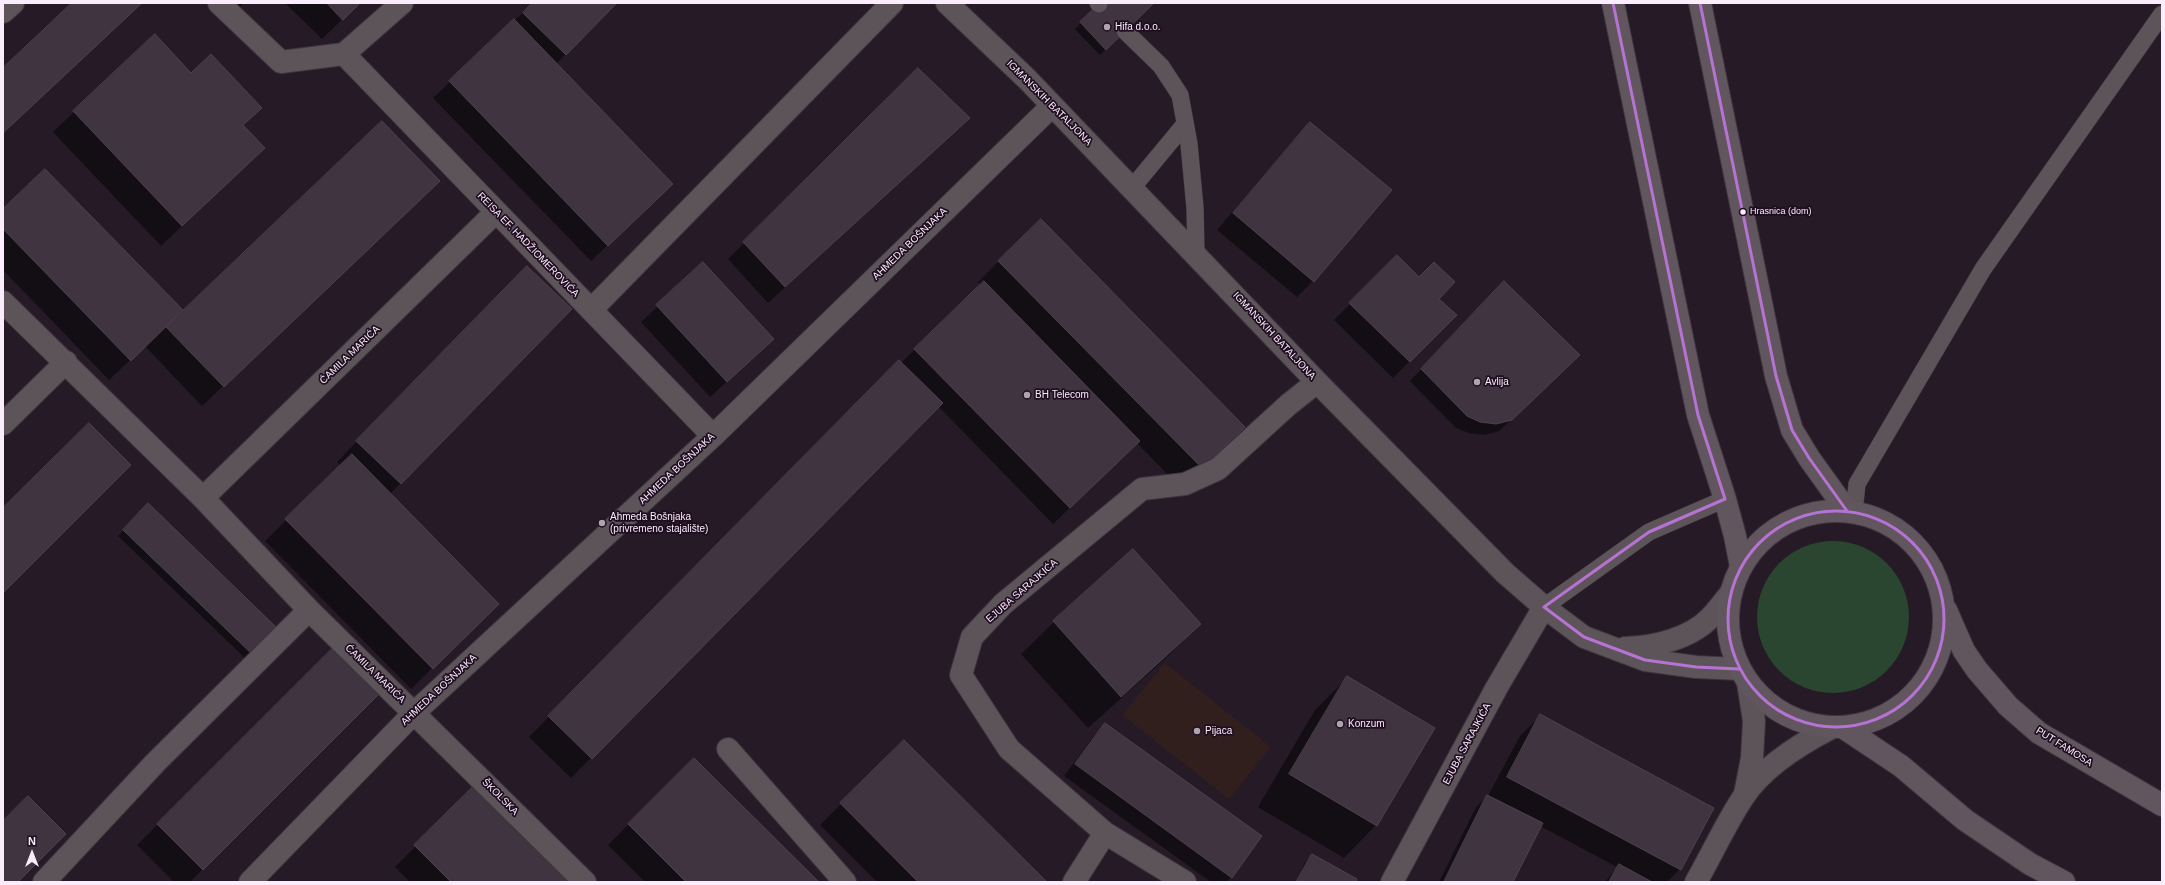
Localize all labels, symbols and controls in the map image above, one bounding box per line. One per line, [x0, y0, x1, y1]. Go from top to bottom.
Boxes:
place label: Hifa d.o.o. [1115, 21, 1161, 33]
marker: Hifa d.o.o. [1102, 22, 1112, 32]
street label: IGMANSKIH BATALJONA [1004, 58, 1094, 148]
street label: REISA EF. HADŽIOMEROVIĆA [475, 190, 581, 300]
street label: AHMEDA BOŠNJAKA [870, 205, 950, 283]
marker: Hrasnica (dom) [1738, 207, 1748, 217]
place label: Hrasnica (dom) [1750, 207, 1812, 217]
street label: IGMANSKIH BATALJONA [1230, 290, 1318, 382]
street label: ĆAMILA MARIĆA [317, 323, 383, 387]
place label: Avlija [1485, 376, 1509, 388]
marker: Avlija [1472, 377, 1482, 387]
place label: BH Telecom [1035, 389, 1089, 401]
marker: BH Telecom [1022, 390, 1032, 400]
street label: AHMEDA BOŠNJAKA [637, 431, 717, 507]
place label: Ahmeda Bošnjaka (privremeno stajalište) [610, 511, 708, 534]
marker: Ahmeda Bošnjaka (privremeno stajalište) [597, 518, 607, 528]
street label: EJUBA SARAJKIĆA [984, 557, 1060, 625]
street label: ĆAMILA MARIĆA [342, 642, 408, 706]
street label: AHMEDA BOŠNJAKA [399, 652, 479, 728]
street label: EJUBA SARAJKIĆA [1440, 701, 1494, 787]
place label: Konzum [1348, 718, 1385, 730]
marker: Konzum [1335, 719, 1345, 729]
place label: Pijaca [1205, 725, 1232, 737]
street label: PUT FAMOSA [2033, 725, 2095, 769]
marker: Pijaca [1192, 726, 1202, 736]
street label: ŠKOLSKA [479, 776, 521, 818]
north arrow [12, 833, 52, 873]
text: N [28, 835, 36, 847]

